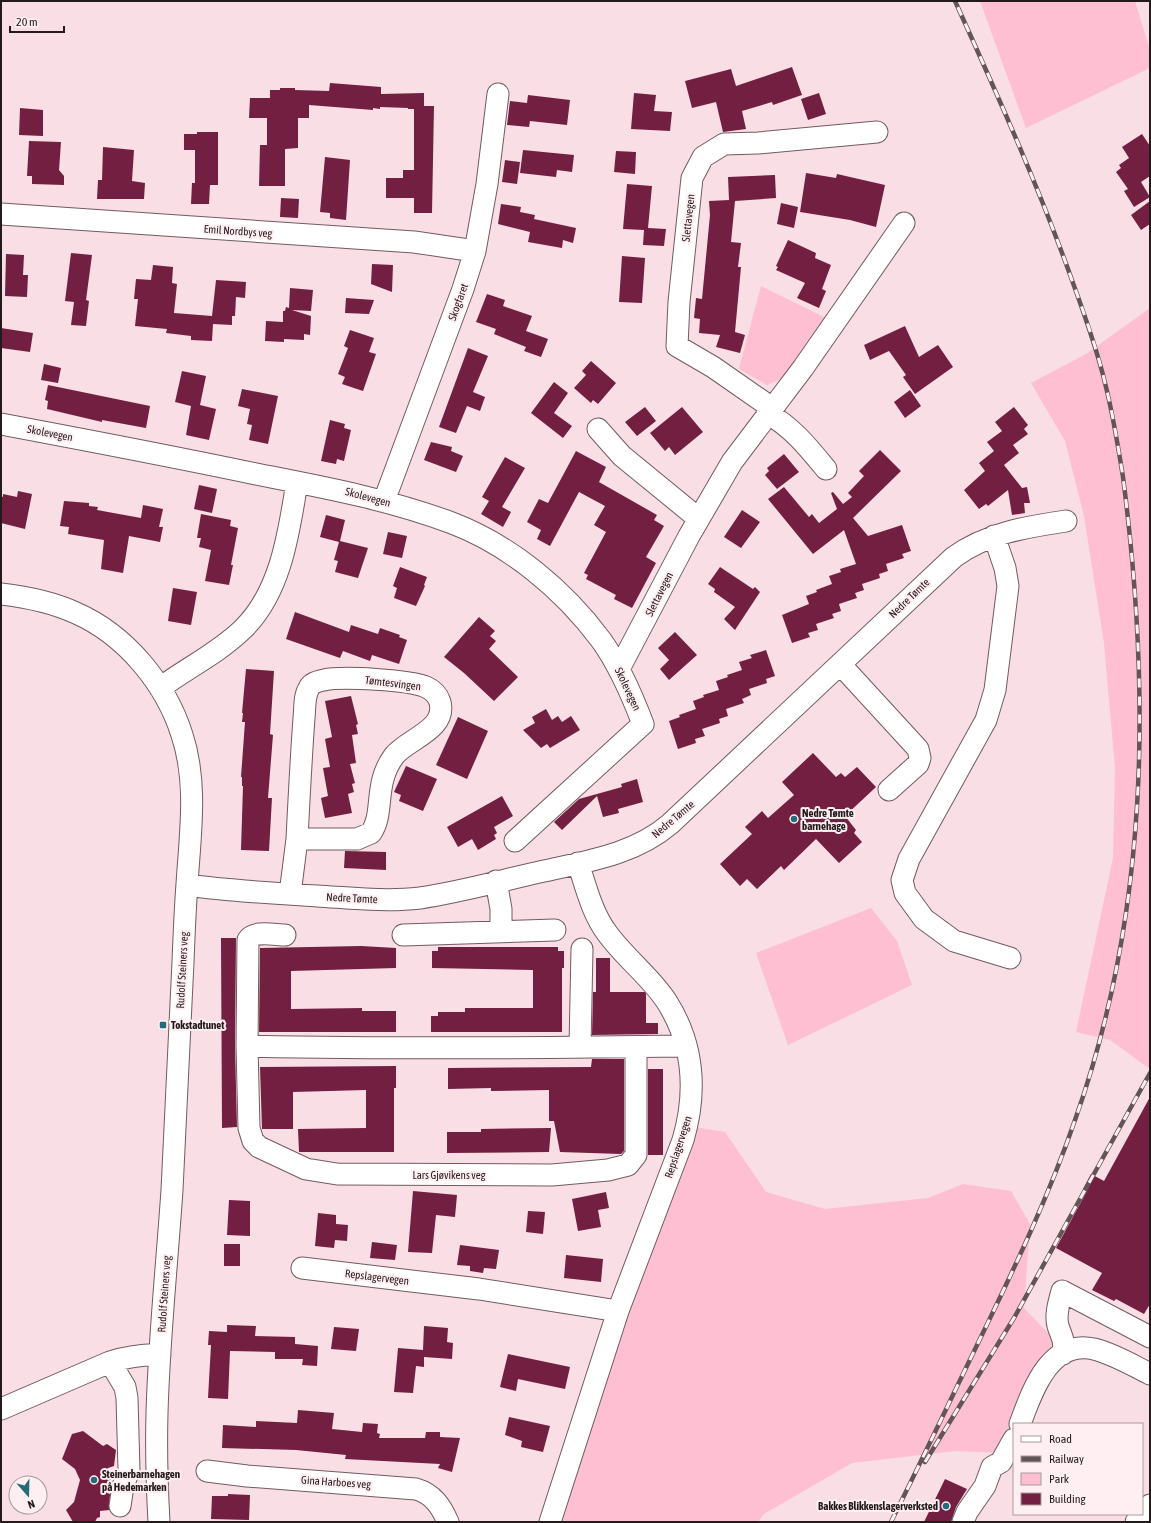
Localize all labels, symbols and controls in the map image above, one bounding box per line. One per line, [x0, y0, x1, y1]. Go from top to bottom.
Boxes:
scale bar [10, 8, 64, 34]
text: 20 m [16, 15, 38, 29]
street label: Slettavegen [680, 193, 696, 243]
street label: Emil Nordbys veg [203, 223, 273, 239]
street label: Skogfaret [446, 282, 470, 322]
street label: Skolevegen [26, 423, 74, 443]
street label: Skolevegen [344, 485, 392, 509]
street label: Slettavegen [643, 570, 675, 618]
street label: Nedre Tømte [886, 576, 932, 620]
street label: Skolevegen [613, 665, 643, 713]
street label: Tømtesvingen [364, 674, 422, 692]
street label: Nedre Tømte [649, 798, 697, 840]
place label: Nedre Tømte barnehage [802, 807, 854, 832]
marker: Nedre Tømte barnehage [789, 814, 799, 824]
street label: Nedre Tømte [326, 891, 378, 905]
street label: Rudolf Steiners veg [174, 931, 190, 1009]
place label: Tokstadtunet [171, 1019, 225, 1031]
marker: Tokstadtunet [158, 1020, 168, 1030]
street label: Repslagervegen [662, 1114, 694, 1180]
street label: Lars Gjøvikens veg [413, 1169, 486, 1181]
street label: Rudolf Steiners veg [155, 1255, 173, 1333]
street label: Repslagervegen [344, 1267, 410, 1287]
legend [1013, 1423, 1143, 1515]
text: Road [1049, 1432, 1072, 1446]
text: Railway [1049, 1452, 1084, 1466]
place label: Steinerbarnehagen på Hedemarken [102, 1468, 180, 1493]
text: Park [1049, 1472, 1070, 1486]
street label: Gina Harboes veg [301, 1474, 372, 1490]
north arrow [8, 1475, 48, 1515]
marker: Steinerbarnehagen på Hedemarken [89, 1475, 99, 1485]
text: Building [1049, 1492, 1087, 1506]
text: N [26, 1498, 37, 1511]
place label: Bakkes Blikkenslagerverksted [818, 1500, 938, 1512]
marker: Bakkes Blikkenslagerverksted [941, 1501, 951, 1511]

